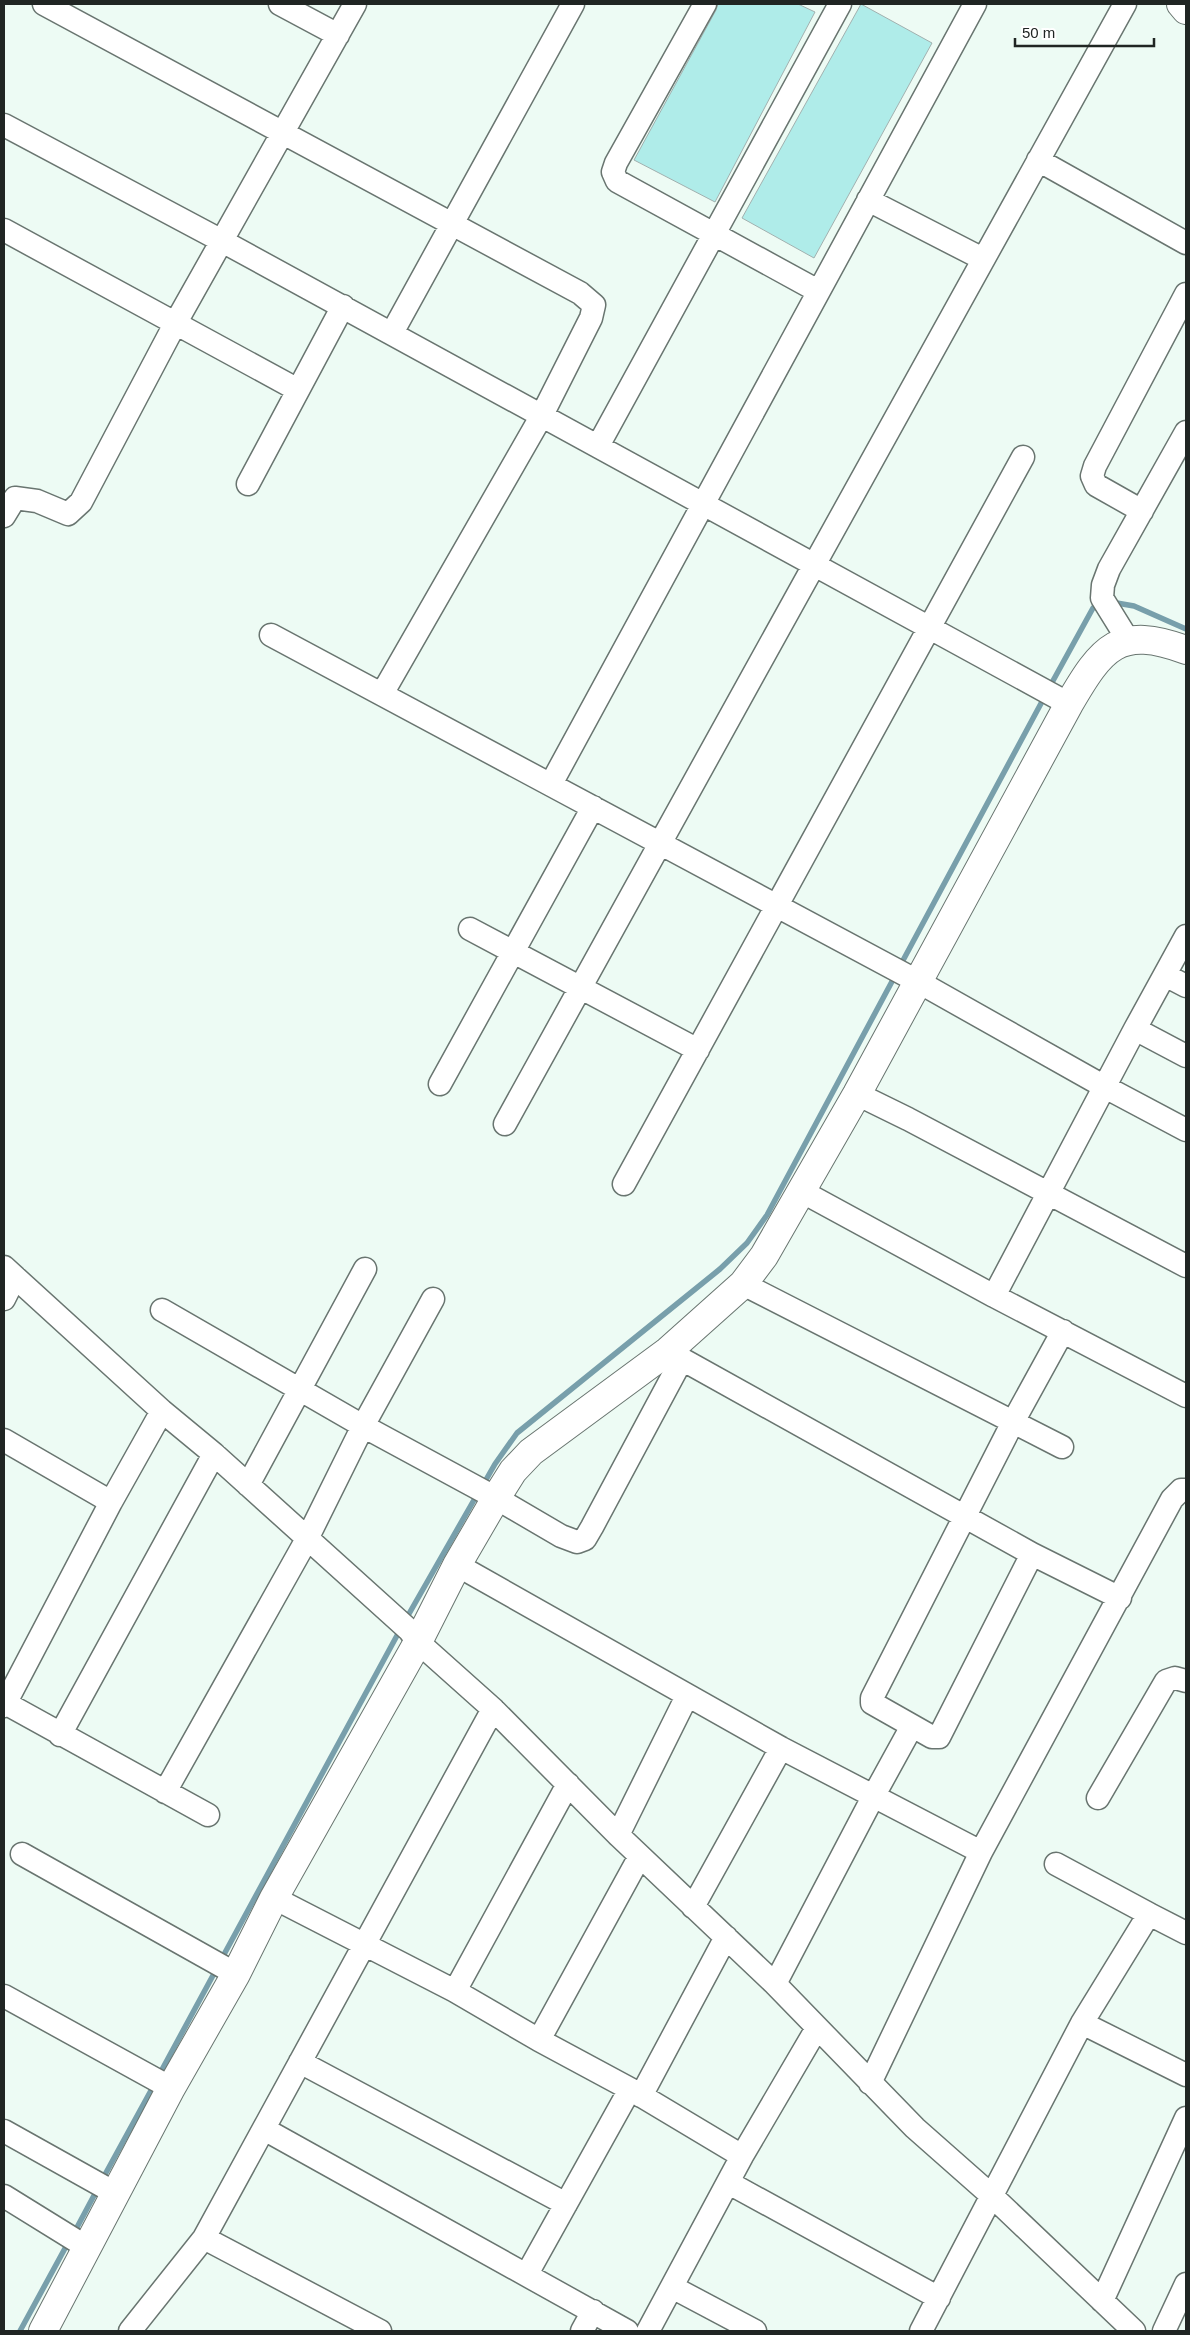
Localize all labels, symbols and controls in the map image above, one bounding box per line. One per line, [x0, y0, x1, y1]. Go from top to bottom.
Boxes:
scale bar [1015, 15, 1154, 47]
text: 50 m [1022, 24, 1055, 41]

